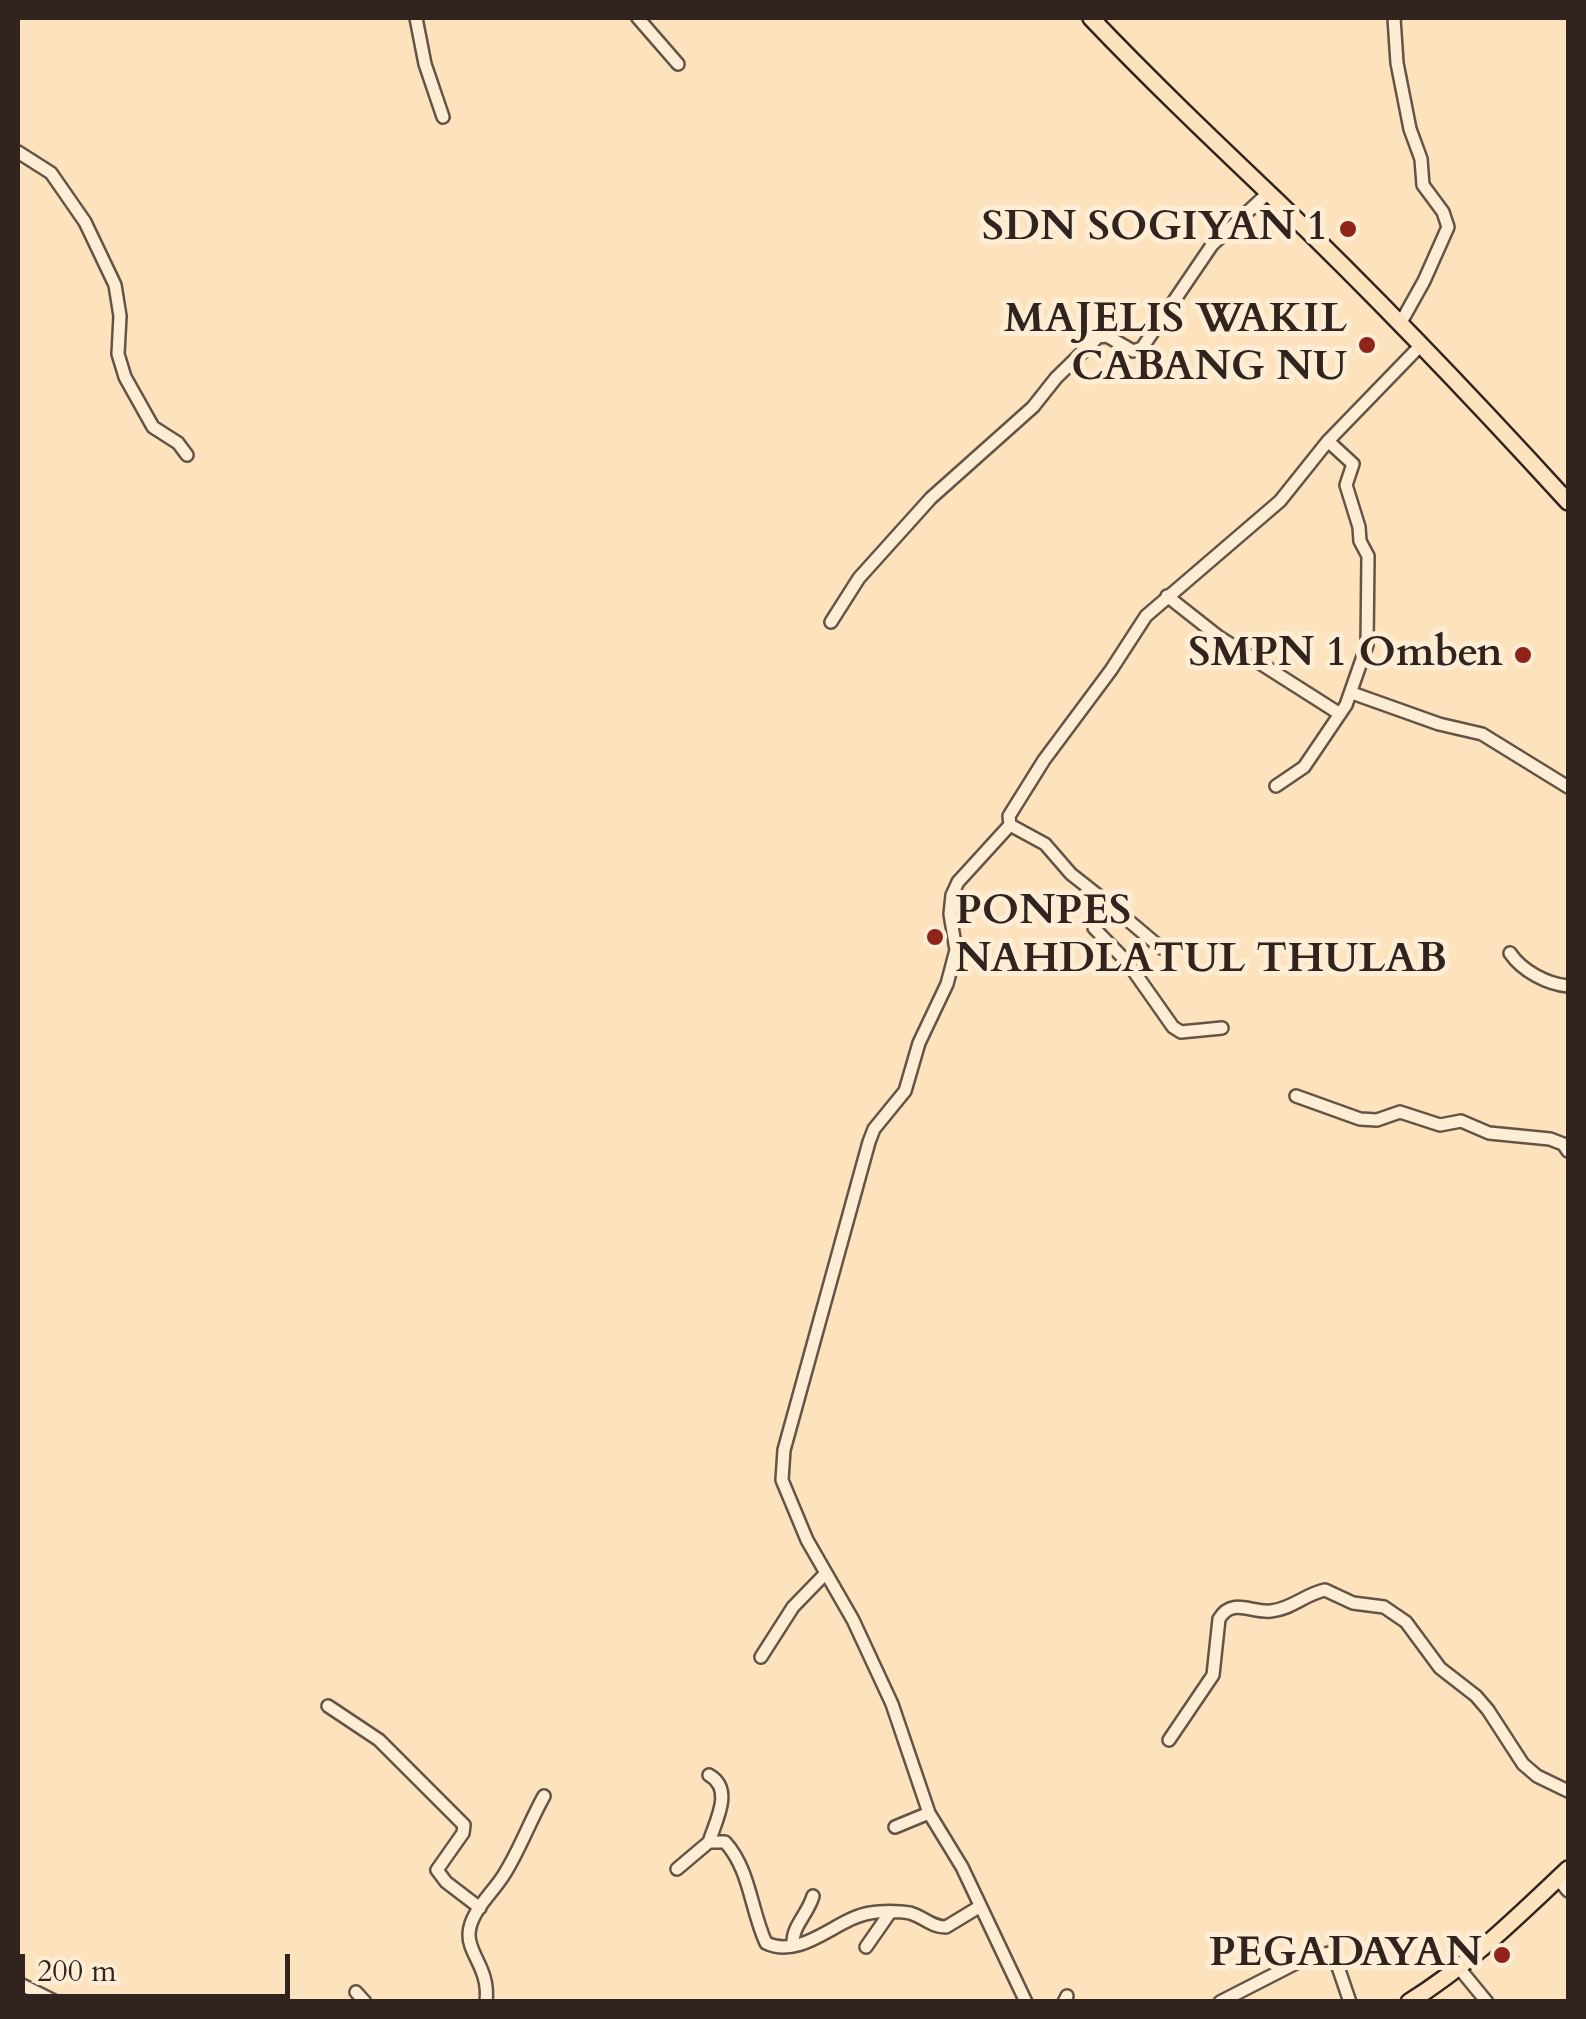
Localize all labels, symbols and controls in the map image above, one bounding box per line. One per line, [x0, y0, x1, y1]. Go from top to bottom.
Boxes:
place label: SDN SOGIYAN 1 [982, 204, 1328, 254]
marker: SDN SOGIYAN 1 [1337, 218, 1359, 240]
place label: MAJELIS WAKIL CABANG NU [1004, 296, 1347, 394]
marker: MAJELIS WAKIL CABANG NU [1356, 334, 1378, 356]
place label: SMPN 1 Omben [1188, 630, 1503, 680]
marker: SMPN 1 Omben [1512, 644, 1534, 666]
place label: PONPES NAHDLATUL THULAB [955, 888, 1447, 986]
marker: PONPES NAHDLATUL THULAB [924, 926, 946, 948]
place label: PEGADAYAN [1209, 1930, 1482, 1980]
scale bar [25, 1934, 295, 1996]
marker: PEGADAYAN [1491, 1944, 1513, 1966]
text: 200 m [37, 1951, 117, 1992]

